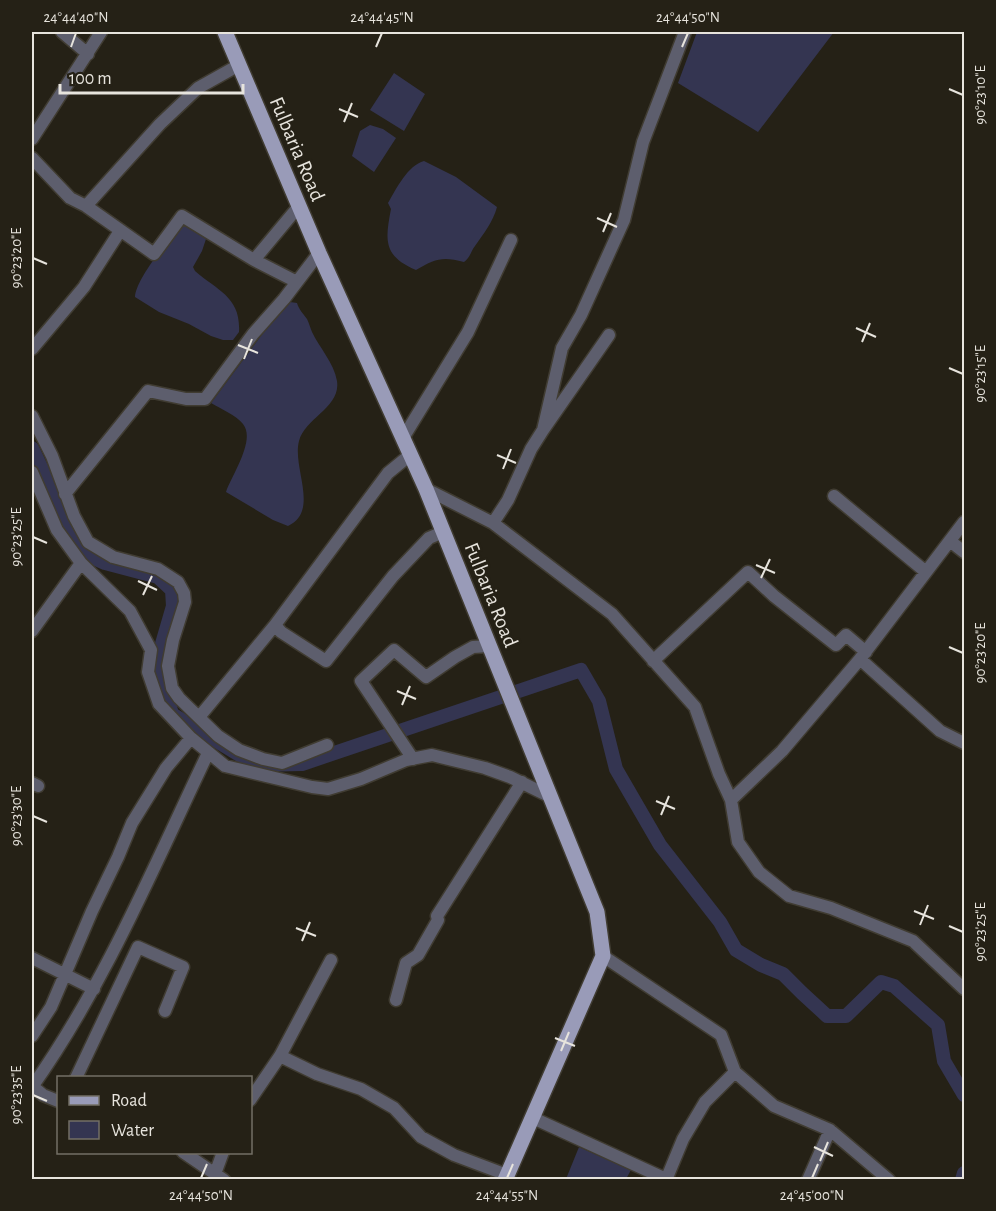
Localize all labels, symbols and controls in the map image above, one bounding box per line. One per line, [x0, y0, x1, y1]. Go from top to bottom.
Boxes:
text: 24°44'40"N [44, 10, 108, 25]
text: 24°44'45"N [350, 10, 414, 25]
text: 24°44'50"N [656, 10, 720, 25]
scale bar [60, 57, 243, 95]
text: 90°23'10"E [973, 65, 988, 125]
text: 100 m [69, 70, 112, 88]
street label: Fulbaria Road [266, 94, 328, 204]
text: 90°23'20"E [9, 227, 24, 289]
text: 90°23'15"E [973, 345, 988, 403]
text: 90°23'25"E [9, 507, 24, 567]
street label: Fulbaria Road [460, 540, 522, 651]
text: 90°23'20"E [973, 622, 988, 684]
text: 90°23'30"E [9, 786, 24, 846]
text: 90°23'25"E [973, 902, 988, 962]
text: 90°23'35"E [9, 1066, 24, 1124]
legend [57, 1076, 252, 1154]
text: Road [111, 1092, 147, 1110]
text: Water [111, 1122, 154, 1140]
text: 24°44'50"N [169, 1188, 233, 1203]
text: 24°44'55"N [476, 1188, 538, 1203]
text: 24°45'00"N [780, 1188, 844, 1203]

